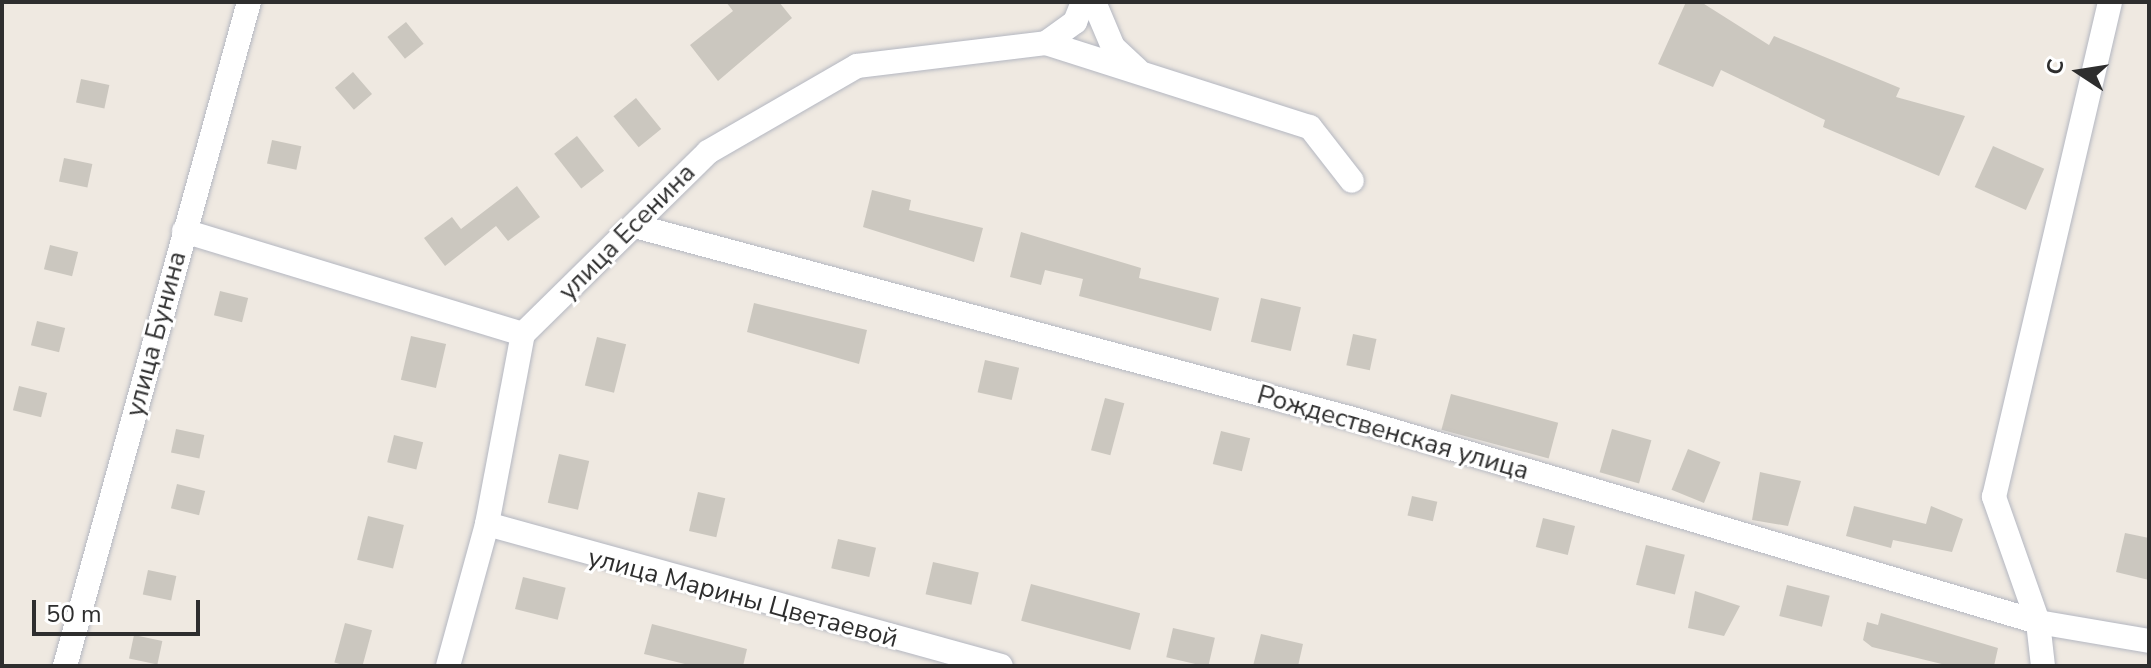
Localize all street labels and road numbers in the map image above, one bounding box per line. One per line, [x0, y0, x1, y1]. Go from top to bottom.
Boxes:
street label: улица Есенина [552, 157, 702, 307]
street label: улица Бунина [119, 248, 193, 420]
street label: Рождественская улица [1254, 379, 1532, 487]
street label: улица Марины Цветаевой [585, 542, 901, 654]

